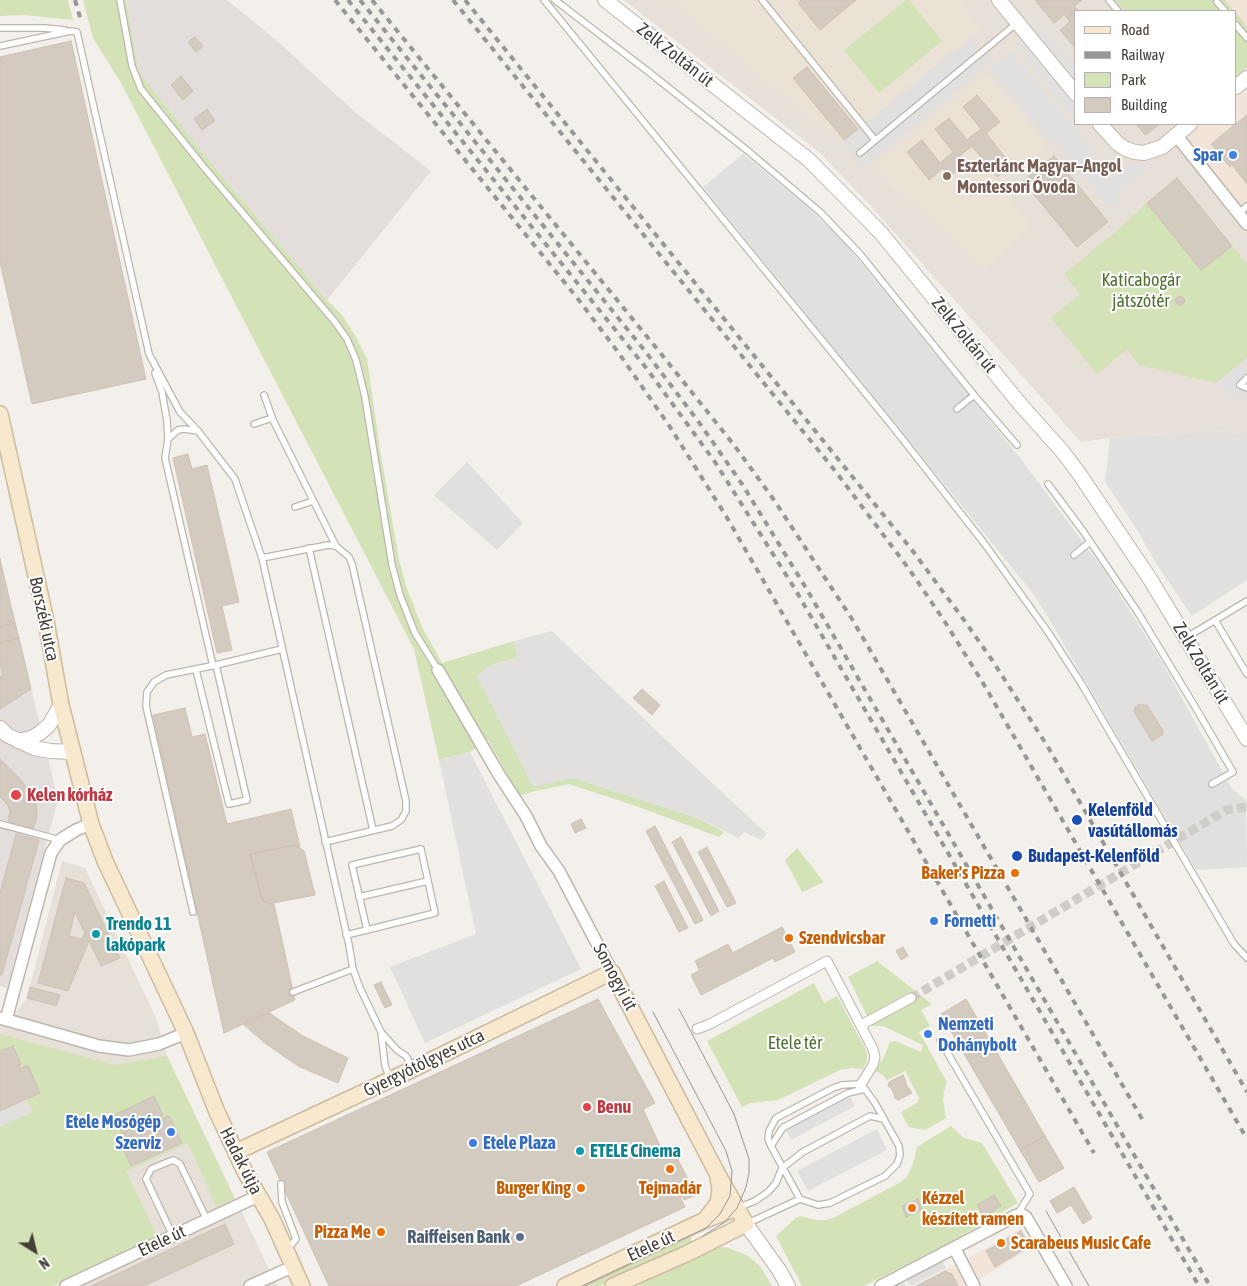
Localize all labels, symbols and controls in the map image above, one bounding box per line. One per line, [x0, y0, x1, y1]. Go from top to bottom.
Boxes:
legend [1074, 10, 1237, 125]
street label: Zelk Zoltán út [632, 18, 718, 92]
text: Road [1121, 21, 1150, 38]
text: Railway [1121, 46, 1165, 63]
text: Park [1121, 71, 1146, 88]
text: Building [1121, 96, 1167, 113]
place label: Spar [1193, 144, 1223, 166]
marker: Spar [1227, 149, 1239, 161]
place label: Eszterlánc Magyar–Angol Montessori Óvoda [957, 155, 1121, 198]
marker: Eszterlánc Magyar–Angol Montessori Óvoda [941, 170, 953, 182]
park label: Katicabogár játszótér [1101, 269, 1181, 312]
street label: Zelk Zoltán út [927, 293, 1001, 377]
street label: Borszéki utca [25, 575, 63, 663]
street label: Zelk Zoltán út [1168, 618, 1234, 708]
place label: Kelen kórház [27, 784, 112, 806]
marker: Kelen kórház [9, 788, 23, 802]
place label: Kelenföld vasútállomás [1088, 799, 1178, 842]
marker: Kelenföld vasútállomás [1070, 813, 1084, 827]
place label: Budapest-Kelenföld [1028, 845, 1160, 867]
marker: Budapest-Kelenföld [1010, 849, 1024, 863]
place label: Baker's Pizza [921, 862, 1005, 884]
marker: Baker's Pizza [1009, 867, 1021, 879]
place label: Fornetti [944, 910, 996, 932]
place label: Trendo 11 lakópark [106, 913, 171, 956]
marker: Fornetti [928, 915, 940, 927]
place label: Szendvicsbar [799, 927, 885, 949]
marker: Trendo 11 lakópark [90, 928, 102, 940]
marker: Szendvicsbar [783, 932, 795, 944]
street label: Somogyi út [588, 940, 642, 1014]
place label: Nemzeti Dohánybolt [938, 1013, 1017, 1056]
street label: Gyergyótölgyes utca [360, 1024, 488, 1102]
marker: Nemzeti Dohánybolt [922, 1028, 934, 1040]
park label: Etele tér [768, 1032, 822, 1054]
place label: Benu [597, 1096, 631, 1118]
marker: Benu [581, 1101, 593, 1113]
place label: Etele Mosógép Szerviz [66, 1111, 161, 1154]
street label: Hadak útja [215, 1124, 267, 1198]
marker: Etele Mosógép Szerviz [165, 1126, 177, 1138]
place label: Etele Plaza [483, 1132, 556, 1154]
marker: Etele Plaza [467, 1137, 479, 1149]
place label: ETELE Cinema [590, 1140, 681, 1162]
marker: ETELE Cinema [574, 1145, 586, 1157]
marker: Tejmadár [664, 1163, 676, 1175]
place label: Burger King [496, 1177, 571, 1199]
place label: Tejmadár [639, 1177, 701, 1199]
marker: Burger King [575, 1182, 587, 1194]
place label: Kézzel készített ramen [922, 1187, 1024, 1230]
marker: Kézzel készített ramen [906, 1202, 918, 1214]
street label: Etele út [135, 1221, 189, 1261]
place label: Pizza Me [314, 1221, 371, 1243]
north arrow [10, 1226, 60, 1276]
marker: Pizza Me [375, 1226, 387, 1238]
place label: Raiffeisen Bank [407, 1226, 510, 1248]
street label: Etele út [624, 1226, 678, 1266]
marker: Raiffeisen Bank [514, 1231, 526, 1243]
place label: Scarabeus Music Cafe [1011, 1232, 1151, 1254]
marker: Scarabeus Music Cafe [995, 1237, 1007, 1249]
text: N [36, 1254, 52, 1272]

